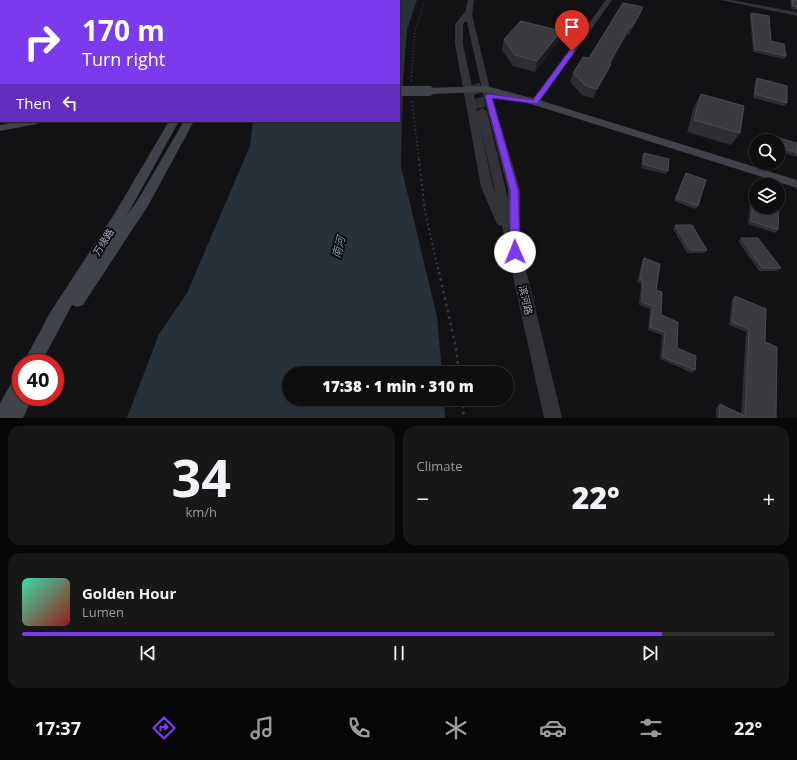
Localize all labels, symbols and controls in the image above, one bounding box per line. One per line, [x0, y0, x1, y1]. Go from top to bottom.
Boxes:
pin [555, 10, 589, 51]
text: 170 m [82, 11, 165, 49]
icon: right [16, 16, 68, 68]
icon: arrive [561, 16, 583, 38]
text: Turn right [82, 47, 165, 71]
icon: left [59, 92, 81, 114]
text: Then [16, 93, 51, 113]
map controls [749, 134, 785, 214]
button: search [749, 134, 785, 170]
button: layers [749, 178, 785, 214]
street label: 万缘路 [89, 226, 117, 258]
position arrow [494, 231, 536, 273]
water label: 南河 [328, 233, 349, 260]
street label: 滨河路 [516, 284, 536, 316]
speed limit sign: 40 [12, 354, 64, 406]
text: 17:38 · 1 min · 310 m [322, 376, 474, 396]
text: 34 [172, 441, 231, 512]
text: Climate [417, 457, 462, 475]
text: 22° [572, 477, 620, 518]
text: − [417, 483, 429, 513]
text: + [762, 483, 775, 513]
text: km/h [185, 503, 217, 521]
text: Golden Hour [82, 583, 176, 603]
text: Lumen [82, 603, 124, 621]
icon: previous [137, 642, 159, 664]
icon: pause [388, 642, 410, 664]
icon: next [639, 642, 661, 664]
icon: directions [150, 714, 178, 742]
icon: music [248, 714, 276, 742]
icon: phone [345, 714, 373, 742]
icon: climate [442, 714, 470, 742]
icon: car [539, 714, 567, 742]
icon: filters [637, 714, 665, 742]
text: 17:37 [35, 716, 81, 740]
text: 22° [734, 716, 762, 740]

